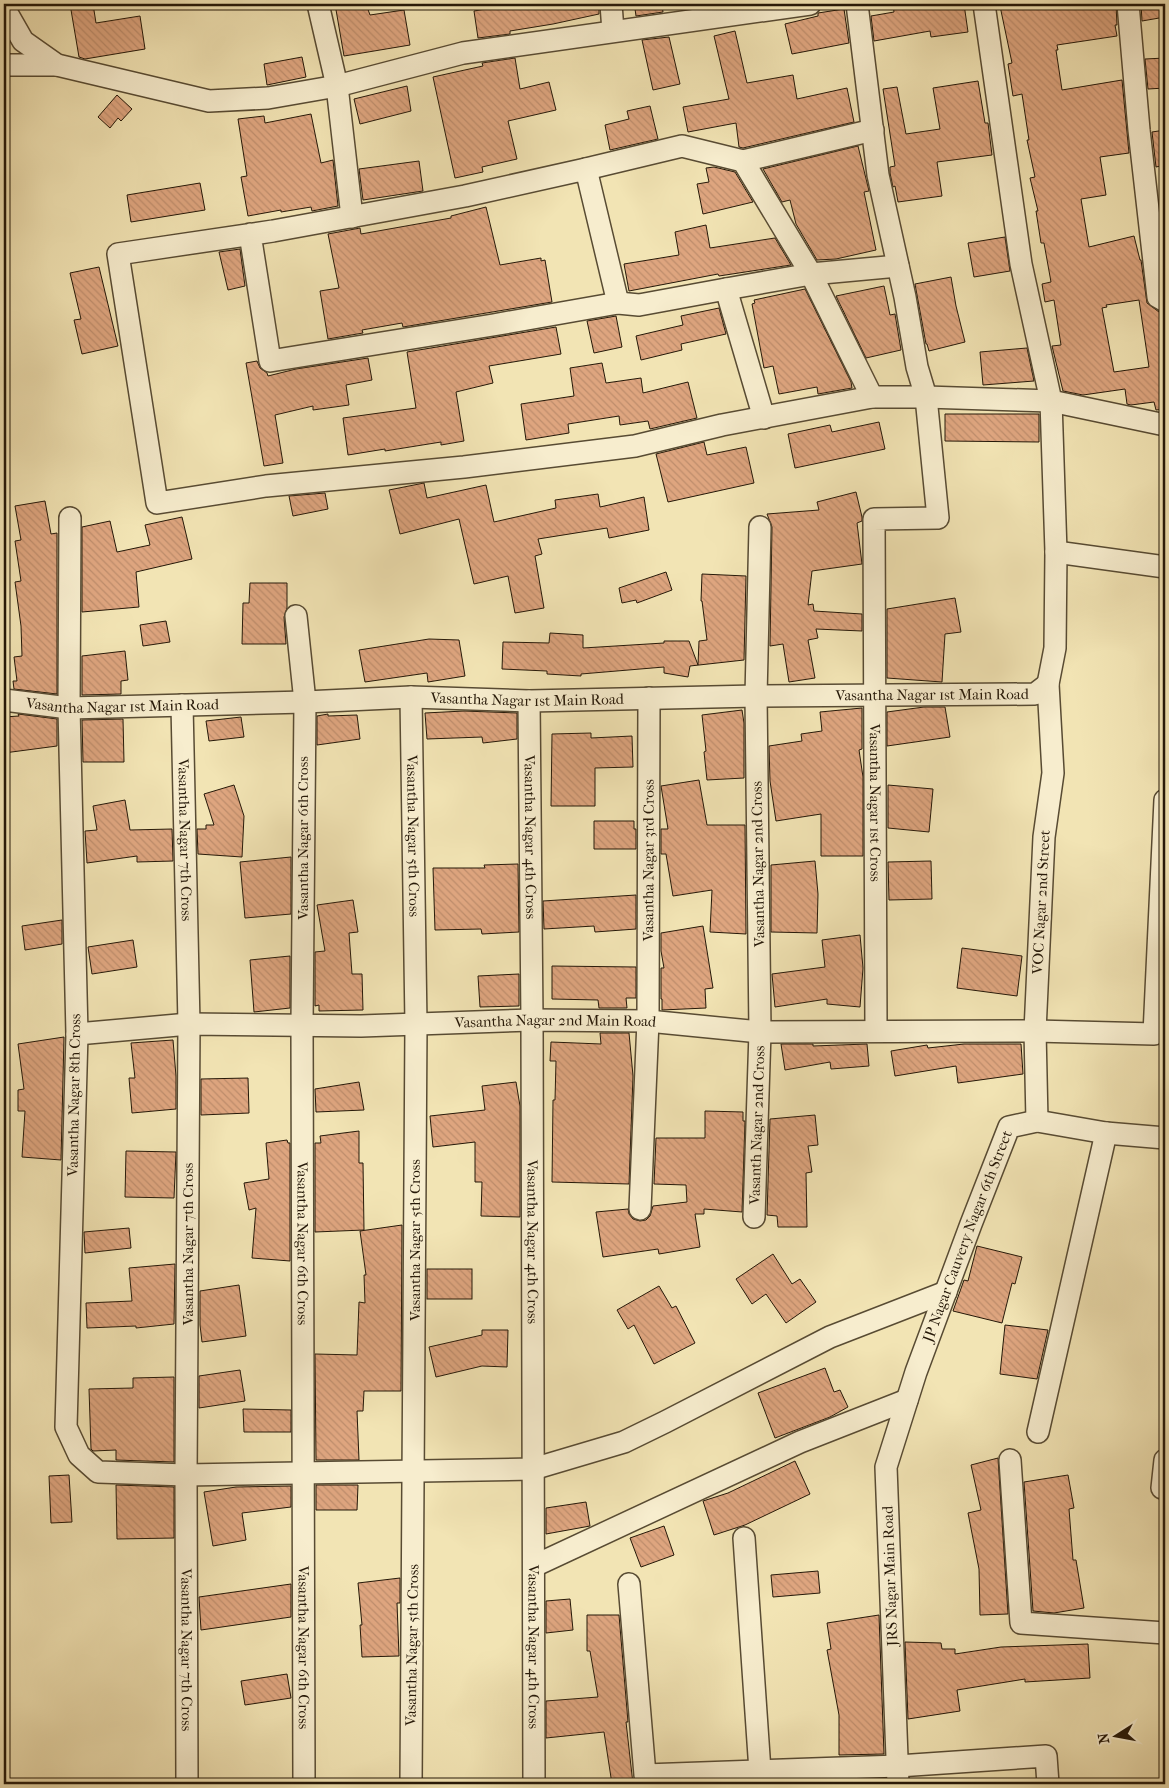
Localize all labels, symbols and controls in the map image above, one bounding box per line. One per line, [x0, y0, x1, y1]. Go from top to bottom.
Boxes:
street label: Vasantha Nagar 1st Main Road [834, 685, 1030, 704]
street label: Vasantha Nagar 1st Main Road [429, 689, 625, 710]
street label: Vasantha Nagar 1st Main Road [24, 694, 220, 717]
street label: Vasantha Nagar 1st Cross [866, 723, 884, 882]
street label: Vasantha Nagar 5th Cross [403, 754, 423, 918]
street label: Vasantha Nagar 4th Cross [520, 754, 540, 920]
street label: Vasantha Nagar 6th Cross [294, 756, 312, 921]
street label: Vasantha Nagar 7th Cross [174, 757, 196, 922]
street label: Vasantha Nagar 3rd Cross [639, 779, 658, 942]
street label: Vasantha Nagar 2nd Cross [748, 780, 768, 948]
street label: VOC Nagar 2nd Street [1028, 829, 1054, 976]
street label: Vasantha Nagar 2nd Main Road [453, 1011, 658, 1032]
street label: Vasantha Nagar 8th Cross [64, 1013, 84, 1178]
street label: Vasanth Nagar 2nd Cross [745, 1045, 769, 1206]
street label: JP Nagar Cauvery Nagar 6th Street [919, 1127, 1016, 1346]
street label: Vasantha Nagar 5th Cross [406, 1159, 424, 1322]
street label: Vasantha Nagar 4th Cross [523, 1159, 542, 1325]
street label: Vasantha Nagar 6th Cross [293, 1161, 312, 1326]
street label: Vasantha Nagar 7th Cross [179, 1162, 197, 1326]
street label: JRS Nagar Main Road [879, 1505, 901, 1647]
street label: Vasantha Nagar 5th Cross [402, 1564, 422, 1727]
street label: Vasantha Nagar 4th Cross [524, 1564, 543, 1730]
street label: Vasantha Nagar 6th Cross [294, 1565, 313, 1730]
street label: Vasantha Nagar 7th Cross [177, 1568, 196, 1732]
north arrow [1092, 1710, 1142, 1760]
text: N [1094, 1731, 1113, 1745]

